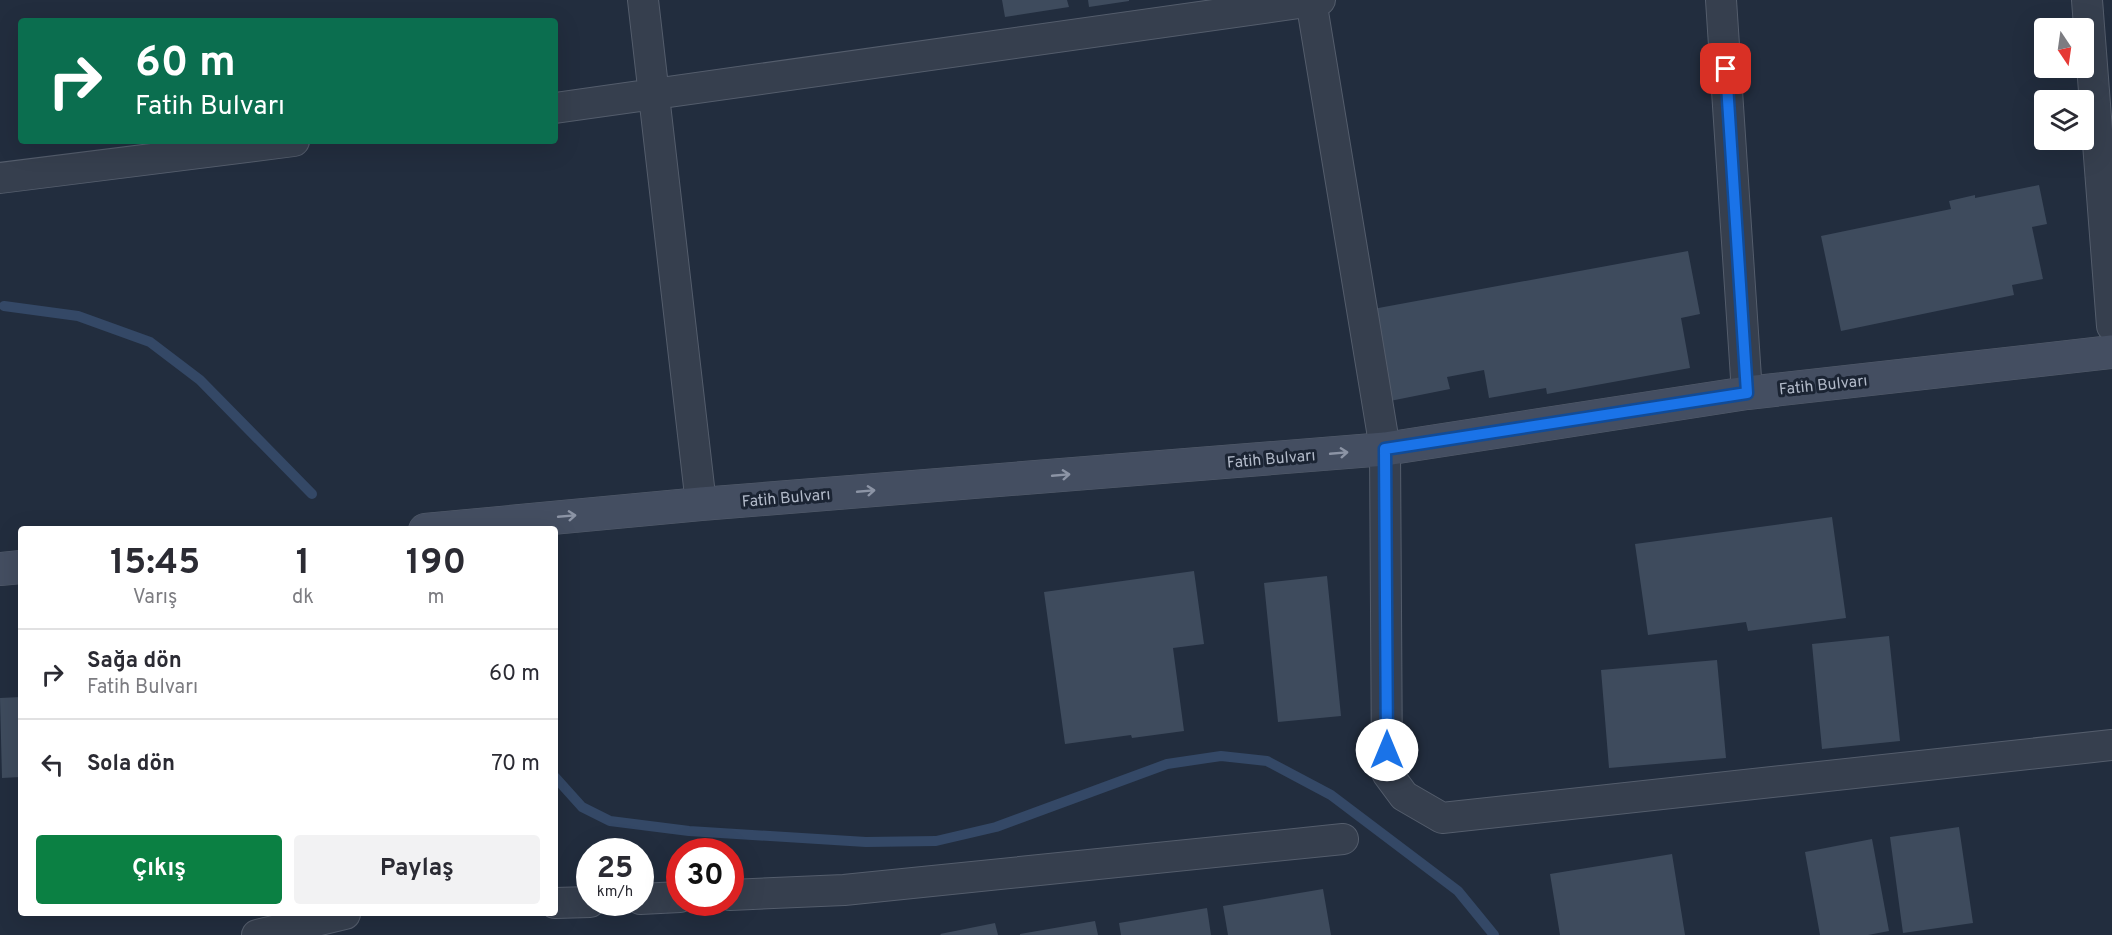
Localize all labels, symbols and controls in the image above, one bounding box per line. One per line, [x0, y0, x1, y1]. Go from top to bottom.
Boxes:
north arrow [2034, 18, 2094, 78]
map controls [2034, 18, 2094, 150]
text: 60 m [135, 38, 236, 91]
icon: right [36, 42, 114, 120]
pin [1700, 43, 1751, 94]
icon: arrive [1709, 52, 1742, 85]
text: Fatih Bulvarı [135, 90, 285, 124]
button: layers [2034, 90, 2094, 150]
street label: Fatih Bulvarı [1778, 371, 1868, 401]
street label: Fatih Bulvarı [1226, 446, 1316, 474]
one-way arrow [1328, 447, 1348, 458]
one-way arrow [1050, 469, 1070, 480]
street label: Fatih Bulvarı [741, 485, 831, 513]
one-way arrow [856, 485, 876, 496]
one-way arrow [557, 510, 577, 521]
text: 15:45 [110, 541, 200, 587]
text: 1 [296, 541, 310, 587]
text: 190 [406, 541, 466, 587]
text: Varış [133, 585, 177, 611]
text: dk [292, 585, 314, 611]
text: m [427, 585, 444, 611]
text: Sağa dön [87, 648, 182, 675]
icon: right [36, 658, 69, 691]
text: 60 m [489, 661, 540, 688]
text: Fatih Bulvarı [87, 675, 198, 701]
position arrow [1355, 718, 1419, 782]
icon: left [36, 748, 69, 781]
text: Sola dön [87, 751, 175, 778]
text: 70 m [491, 751, 540, 778]
button: Çıkış [36, 835, 282, 904]
button: Paylaş [294, 835, 540, 904]
speed limit sign: 30 [666, 838, 744, 916]
text: 25 [597, 851, 633, 888]
text: km/h [597, 883, 633, 902]

